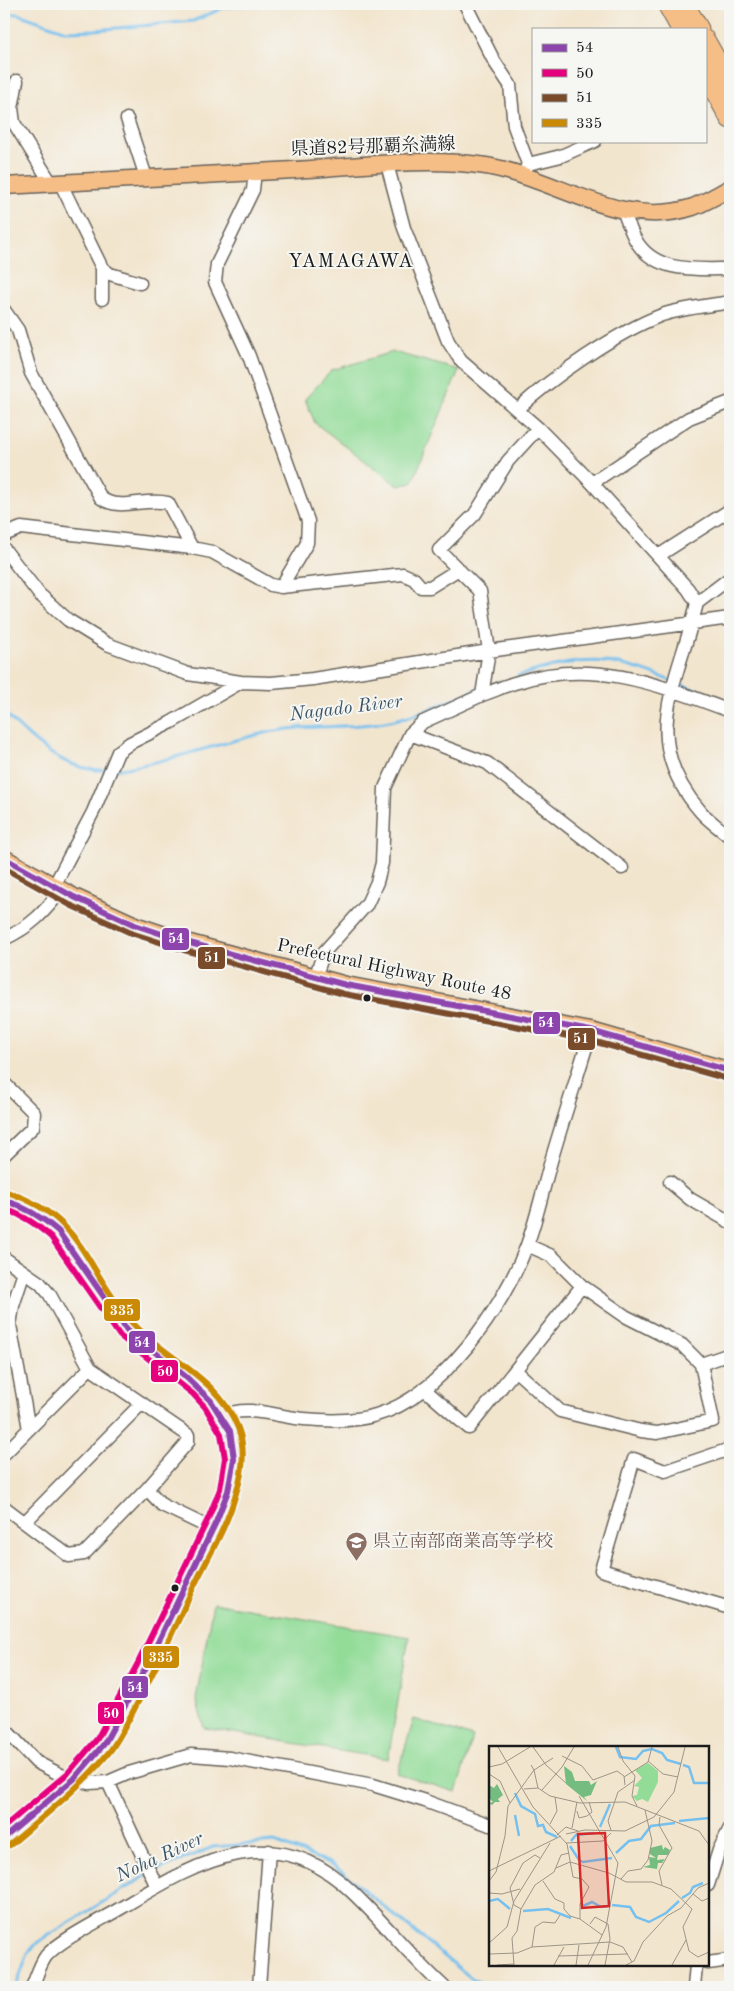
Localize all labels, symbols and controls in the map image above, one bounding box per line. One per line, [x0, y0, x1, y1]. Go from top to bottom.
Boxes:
legend [532, 28, 706, 142]
text: 54 [576, 41, 593, 56]
text: 50 [576, 67, 593, 82]
text: 51 [576, 91, 593, 106]
text: 335 [576, 117, 602, 132]
street label: 県道82号那覇糸満線 [290, 133, 456, 159]
district label: YAMAGAWA [288, 252, 414, 272]
water label: Nagado River [287, 693, 404, 725]
line badge: 54 [161, 927, 190, 951]
text: 54 [168, 932, 184, 946]
street label: Prefectural Highway Route 48 [275, 936, 513, 1004]
line badge: 51 [197, 946, 226, 970]
text: 51 [204, 951, 220, 965]
unlabelled marker [362, 993, 372, 1003]
line badge: 54 [532, 1011, 561, 1035]
text: 54 [538, 1016, 554, 1030]
line badge: 51 [567, 1027, 596, 1051]
text: 51 [573, 1032, 589, 1046]
line badge: 335 [103, 1298, 141, 1322]
text: 335 [110, 1304, 134, 1318]
line badge: 54 [128, 1330, 156, 1354]
text: 54 [134, 1336, 150, 1350]
line badge: 50 [150, 1359, 179, 1383]
text: 50 [157, 1365, 173, 1379]
school or university icon: 県立南部商業高等学校 [345, 1530, 369, 1561]
place label: 県立南部商業高等学校 [373, 1531, 553, 1551]
unlabelled marker [170, 1583, 180, 1593]
line badge: 335 [142, 1645, 180, 1669]
text: 335 [149, 1651, 173, 1665]
line badge: 54 [121, 1675, 149, 1699]
text: 54 [127, 1681, 143, 1695]
line badge: 50 [97, 1701, 125, 1725]
text: 50 [103, 1707, 119, 1721]
inset map [489, 1746, 709, 1966]
water label: Noha River [112, 1829, 207, 1887]

